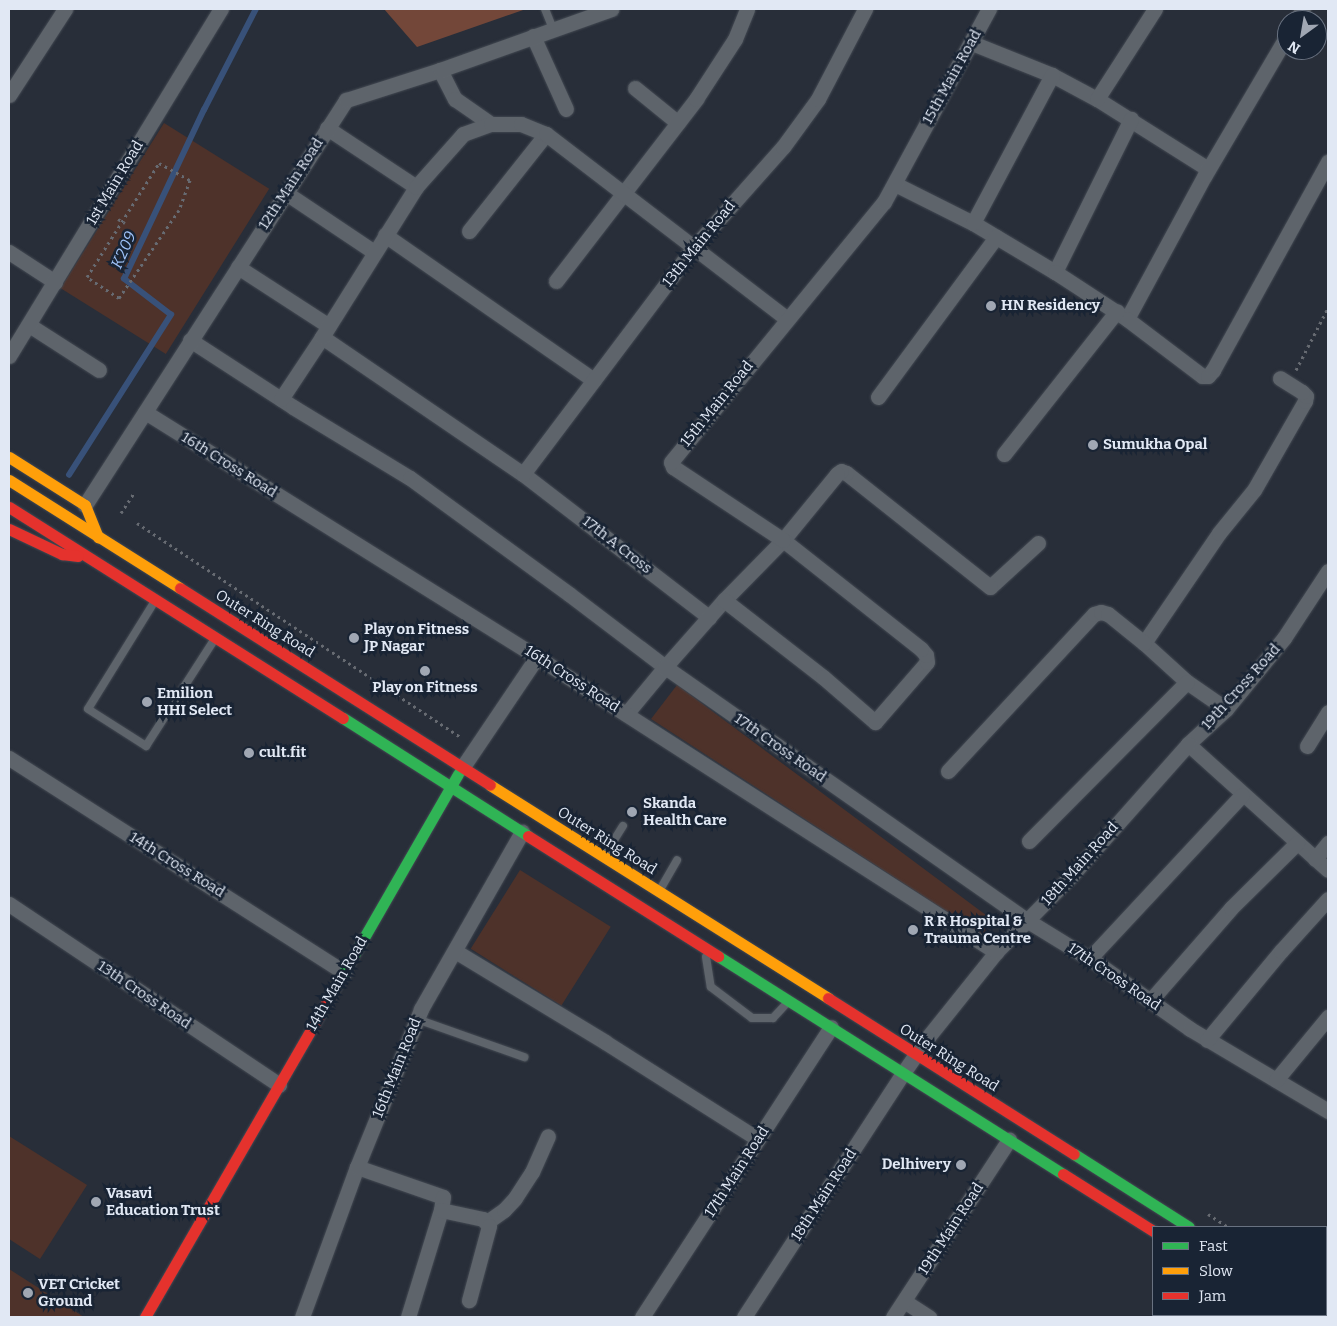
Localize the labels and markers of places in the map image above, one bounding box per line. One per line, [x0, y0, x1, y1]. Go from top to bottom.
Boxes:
place label: HN Residency [1001, 297, 1100, 315]
marker: HN Residency [985, 300, 997, 312]
place label: Sumukha Opal [1103, 436, 1207, 454]
marker: Sumukha Opal [1087, 439, 1099, 451]
place label: Play on Fitness JP Nagar [364, 620, 469, 655]
marker: Play on Fitness JP Nagar [348, 632, 360, 644]
marker: Play on Fitness [419, 665, 431, 677]
place label: Play on Fitness [372, 679, 478, 697]
place label: Emilion HHI Select [157, 684, 232, 719]
marker: Emilion HHI Select [141, 696, 153, 708]
place label: cult.fit [259, 744, 306, 762]
marker: cult.fit [243, 747, 255, 759]
place label: Skanda Health Care [643, 794, 727, 829]
marker: Skanda Health Care [625, 805, 639, 819]
place label: R R Hospital & Trauma Centre [924, 912, 1031, 947]
marker: R R Hospital & Trauma Centre [906, 923, 920, 937]
place label: Delhivery [882, 1156, 951, 1174]
marker: Delhivery [955, 1159, 967, 1171]
place label: Vasavi Education Trust [106, 1184, 220, 1219]
marker: Vasavi Education Trust [90, 1196, 102, 1208]
place label: VET Cricket Ground [38, 1275, 120, 1310]
marker: VET Cricket Ground [22, 1287, 34, 1299]

